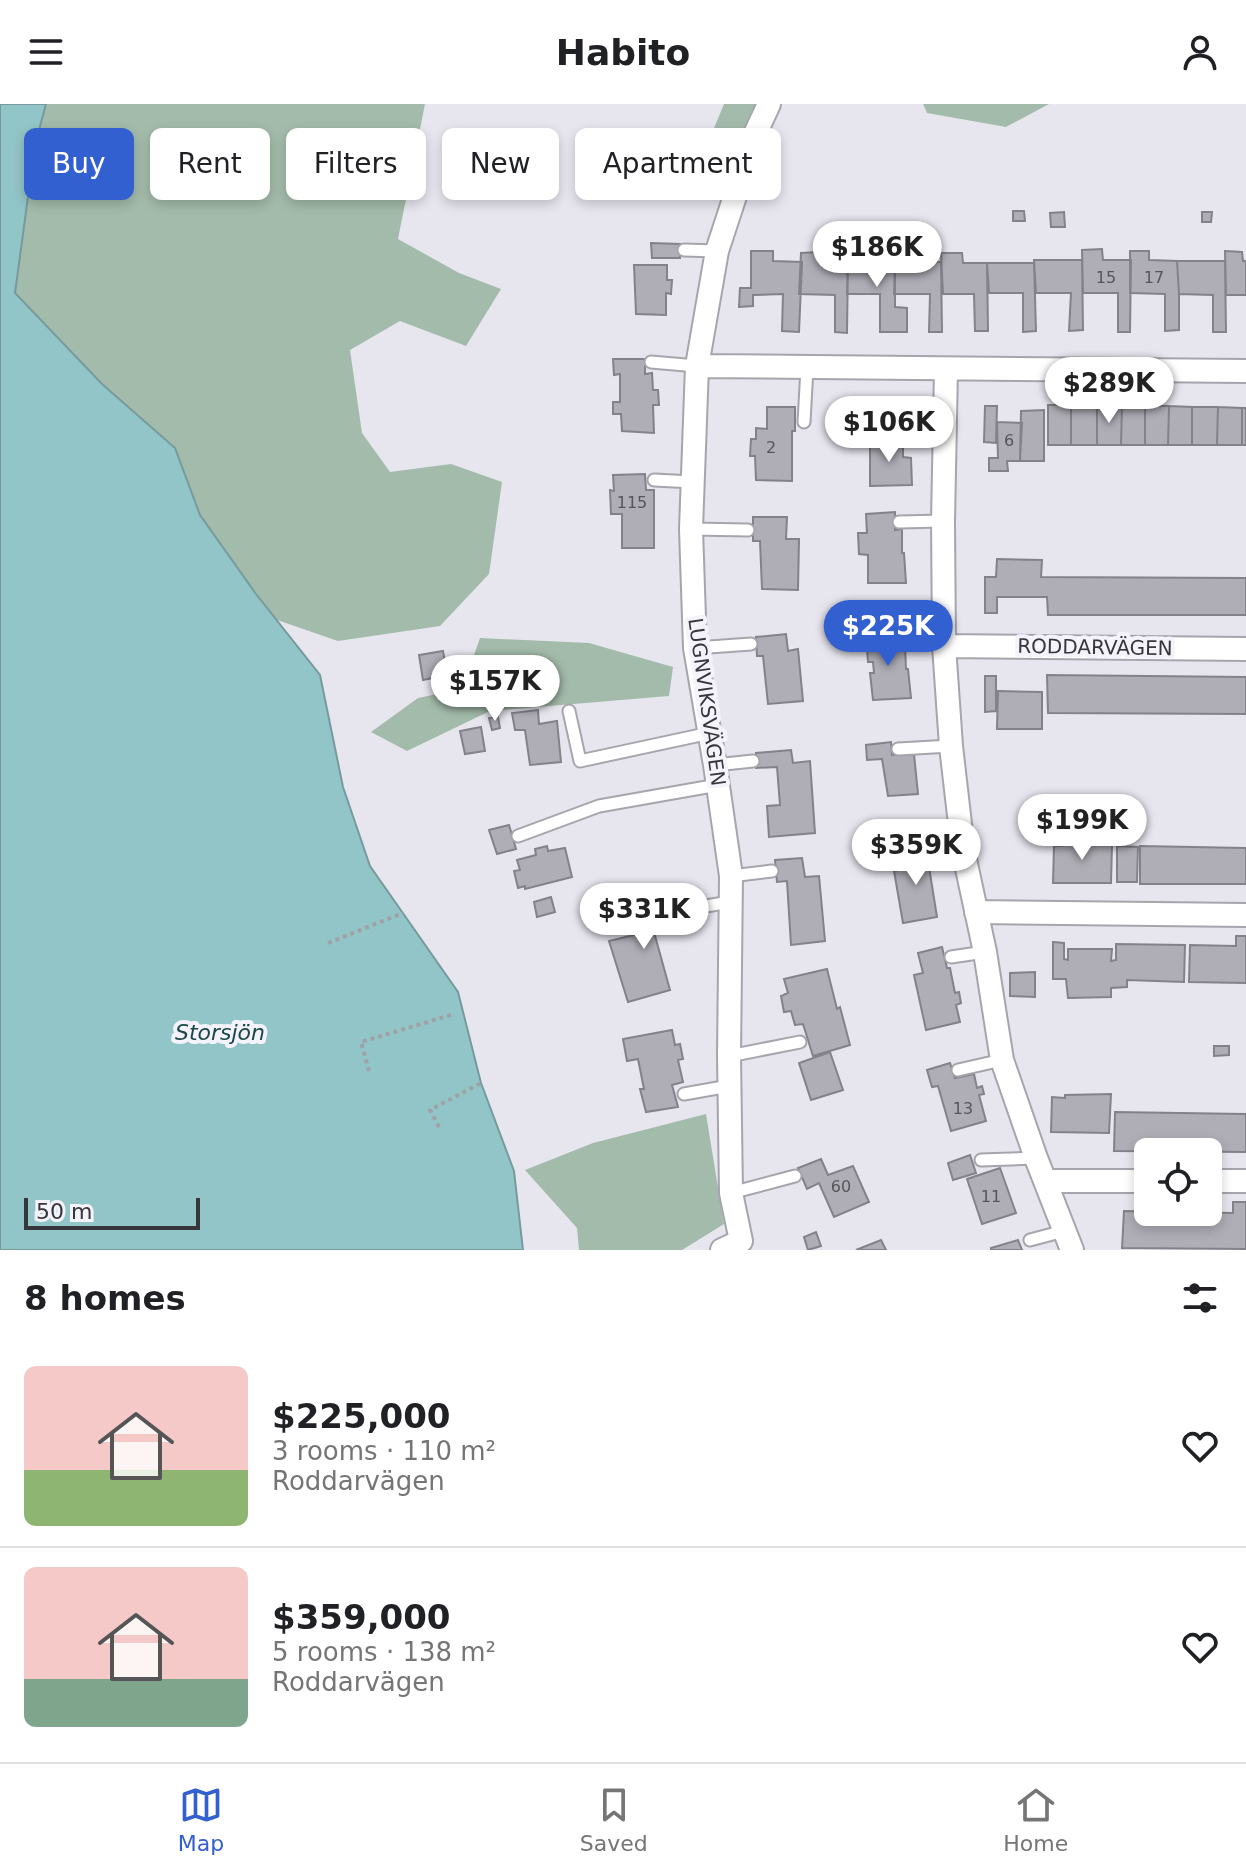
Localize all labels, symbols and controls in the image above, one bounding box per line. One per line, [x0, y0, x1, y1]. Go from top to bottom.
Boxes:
icon: menu [24, 30, 68, 74]
icon: person [1178, 30, 1222, 74]
text: Habito [556, 32, 690, 73]
chip: Buy [24, 128, 134, 200]
chip: Rent [150, 128, 270, 200]
chip: Filters [286, 128, 426, 200]
chip: New [442, 128, 559, 200]
chip: Apartment [575, 128, 781, 200]
pin: $186K [821, 221, 933, 289]
text: $186K [831, 232, 923, 262]
house number: 15 [1096, 268, 1116, 287]
house number: 17 [1144, 268, 1164, 287]
pin: $289K [1053, 357, 1165, 425]
text: $289K [1063, 368, 1155, 398]
pin: $106K [833, 396, 945, 464]
text: $106K [843, 407, 935, 437]
house number: 6 [1004, 431, 1014, 450]
house number: 2 [766, 438, 776, 457]
house number: 115 [617, 493, 647, 512]
pin: $225K [832, 600, 944, 668]
text: $225K [842, 611, 934, 641]
street label: LUGNVIKSVÄGEN [683, 616, 731, 788]
street label: RODDARVÄGEN [1017, 634, 1173, 660]
pin: $157K [439, 655, 551, 723]
text: $157K [449, 666, 541, 696]
pin: $199K [1026, 794, 1138, 862]
text: $199K [1036, 805, 1128, 835]
pin: $359K [860, 819, 972, 887]
text: $359K [870, 830, 962, 860]
pin: $331K [588, 883, 700, 951]
text: $331K [598, 894, 690, 924]
water label: Storsjön [175, 1020, 265, 1045]
house number: 13 [953, 1099, 973, 1118]
map controls [1134, 1138, 1222, 1226]
button: locate [1134, 1138, 1222, 1226]
house number: 60 [831, 1177, 851, 1196]
house number: 11 [981, 1187, 1001, 1206]
scale bar [24, 1194, 200, 1230]
text: 50 m [36, 1199, 92, 1224]
icon: filters [1178, 1276, 1222, 1320]
text: 8 homes [24, 1278, 186, 1318]
text: $225,000 [272, 1396, 451, 1436]
icon: home [88, 1398, 184, 1494]
icon: heart [1178, 1424, 1222, 1468]
text: 3 rooms · 110 m² [272, 1436, 496, 1466]
text: Roddarvägen [272, 1466, 445, 1496]
text: $359,000 [272, 1597, 451, 1637]
icon: home [88, 1599, 184, 1695]
icon: heart [1178, 1625, 1222, 1669]
text: 5 rooms · 138 m² [272, 1637, 496, 1667]
text: Roddarvägen [272, 1667, 445, 1697]
tab: Map [178, 1783, 224, 1856]
tab: Saved [580, 1783, 648, 1856]
tab: Home [1003, 1783, 1068, 1856]

